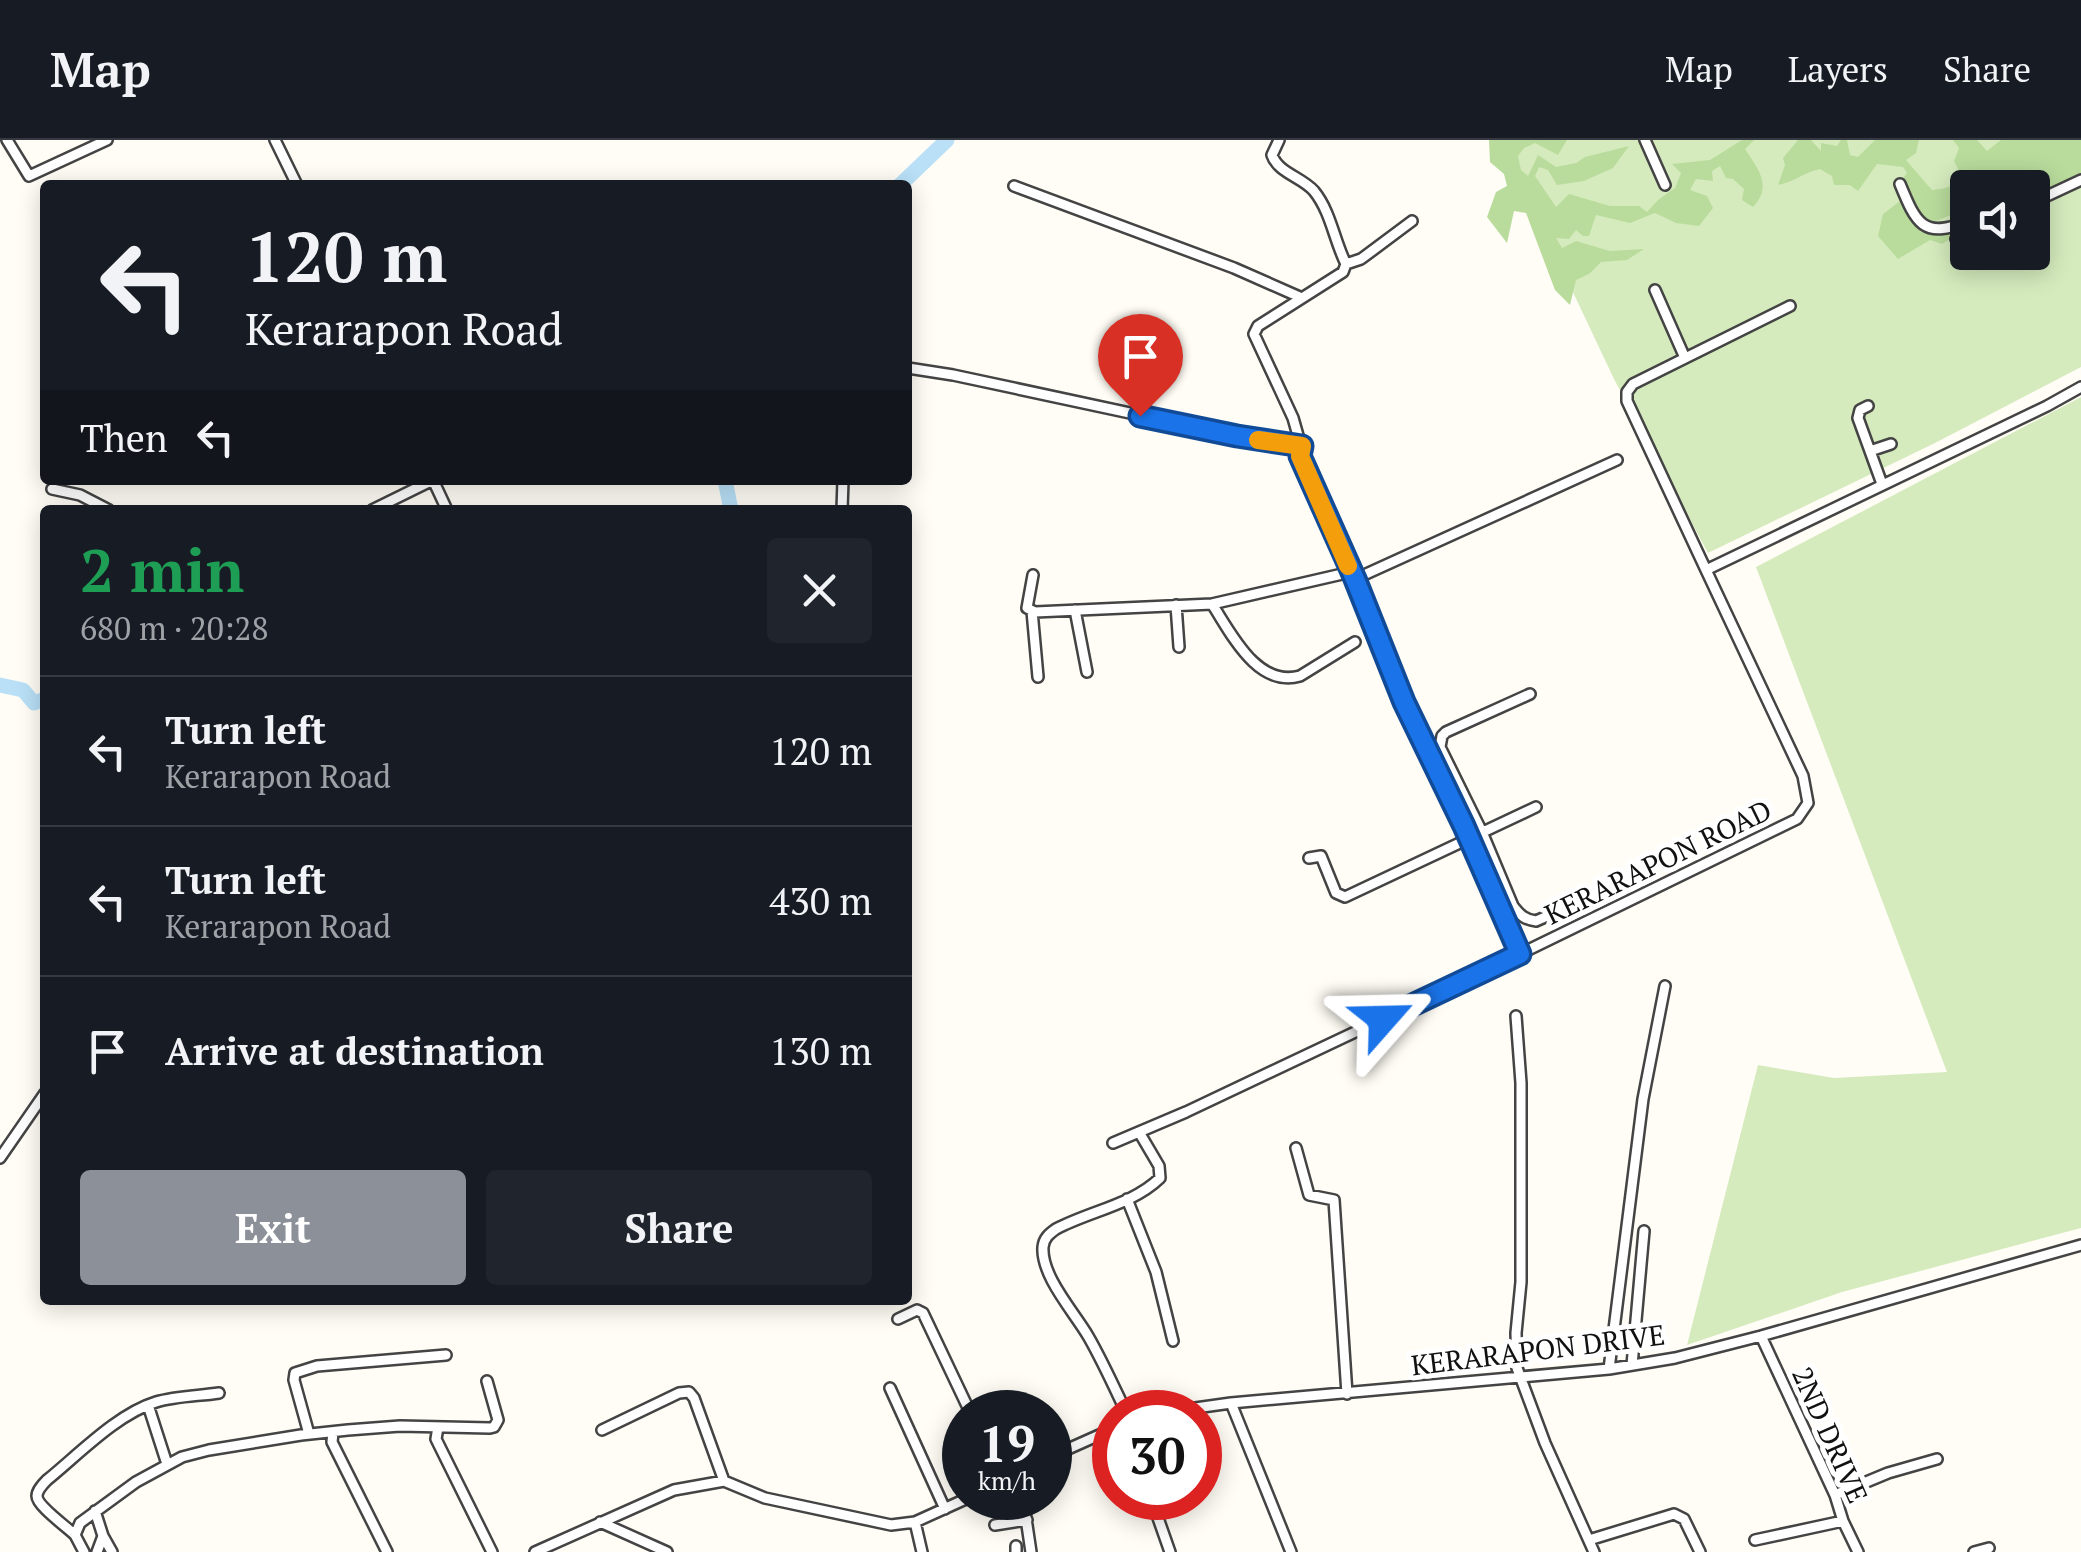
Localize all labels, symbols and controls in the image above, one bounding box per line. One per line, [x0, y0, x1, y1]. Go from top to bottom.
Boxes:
text: Map [50, 37, 151, 101]
text: Map [1665, 46, 1733, 92]
text: Layers [1788, 46, 1888, 92]
text: Share [1943, 46, 2031, 92]
map controls [1950, 170, 2050, 270]
button: sound [1950, 170, 2050, 270]
text: 120 m [245, 209, 447, 302]
icon: left [80, 220, 210, 350]
text: Kerarapon Road [245, 298, 563, 358]
pin [1098, 314, 1183, 417]
icon: arrive [1113, 329, 1168, 384]
icon: left [188, 410, 243, 465]
text: Then [80, 413, 168, 463]
text: 2 min [80, 530, 244, 609]
button: close [767, 538, 872, 643]
text: 680 m · 20:28 [80, 607, 268, 649]
text: Turn left [165, 705, 326, 755]
icon: left [80, 724, 135, 779]
text: 120 m [769, 726, 872, 776]
text: Kerarapon Road [165, 755, 391, 797]
street label: KERARAPON ROAD [1538, 791, 1777, 932]
text: Turn left [165, 855, 326, 905]
icon: left [80, 874, 135, 929]
text: 430 m [769, 876, 872, 926]
text: Kerarapon Road [165, 905, 391, 947]
position arrow [1331, 967, 1435, 1071]
icon: arrive [80, 1024, 135, 1079]
text: Arrive at destination [165, 1026, 544, 1076]
text: 130 m [769, 1026, 872, 1076]
button: Exit [80, 1170, 466, 1285]
button: Share [486, 1170, 872, 1285]
street label: KERARAPON DRIVE [1409, 1316, 1667, 1383]
street label: 2ND DRIVE [1784, 1361, 1877, 1509]
speed limit sign: 30 [1092, 1390, 1222, 1520]
text: 19 [979, 1410, 1035, 1476]
text: km/h [978, 1464, 1036, 1497]

